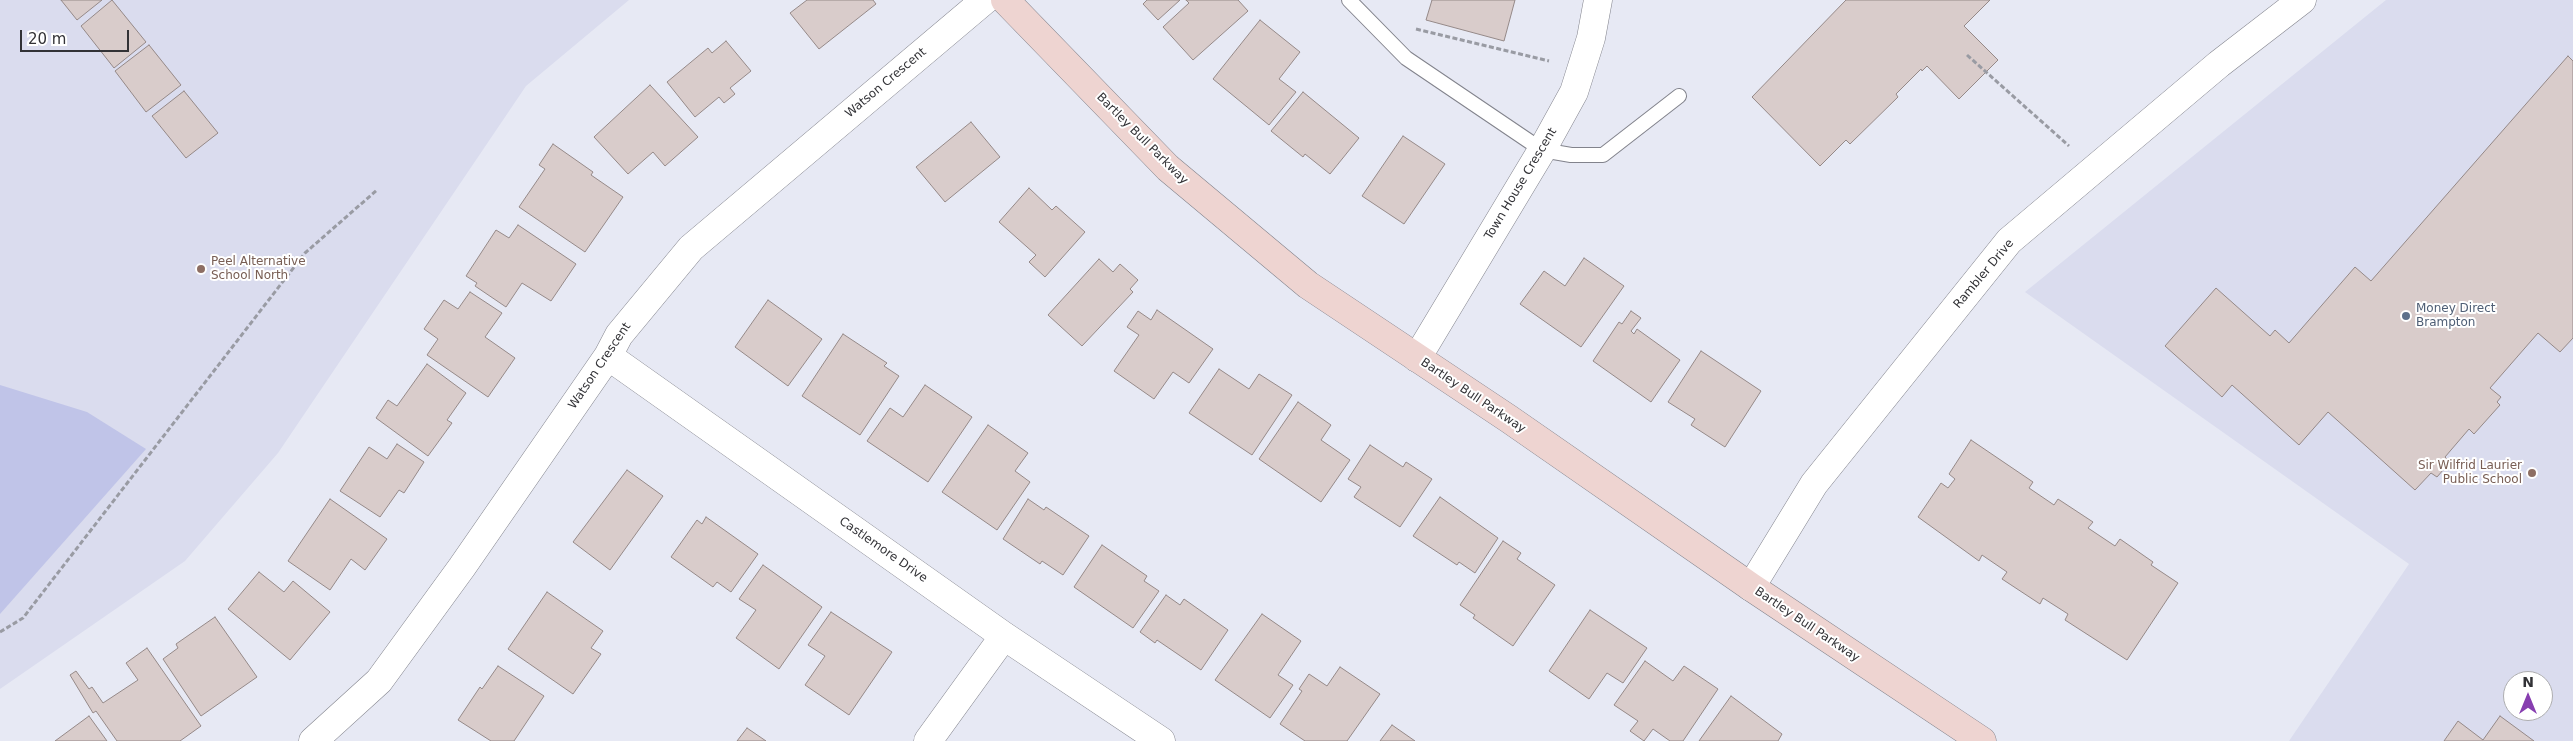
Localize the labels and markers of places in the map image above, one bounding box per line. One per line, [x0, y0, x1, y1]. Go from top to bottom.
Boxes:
place label: Peel Alternative School North [211, 255, 306, 283]
marker: Peel Alternative School North [195, 263, 207, 275]
place label: Money Direct Brampton [2416, 302, 2496, 330]
marker: Money Direct Brampton [2400, 310, 2412, 322]
place label: Sir Wilfrid Laurier Public School [2418, 459, 2522, 487]
marker: Sir Wilfrid Laurier Public School [2526, 467, 2538, 479]

